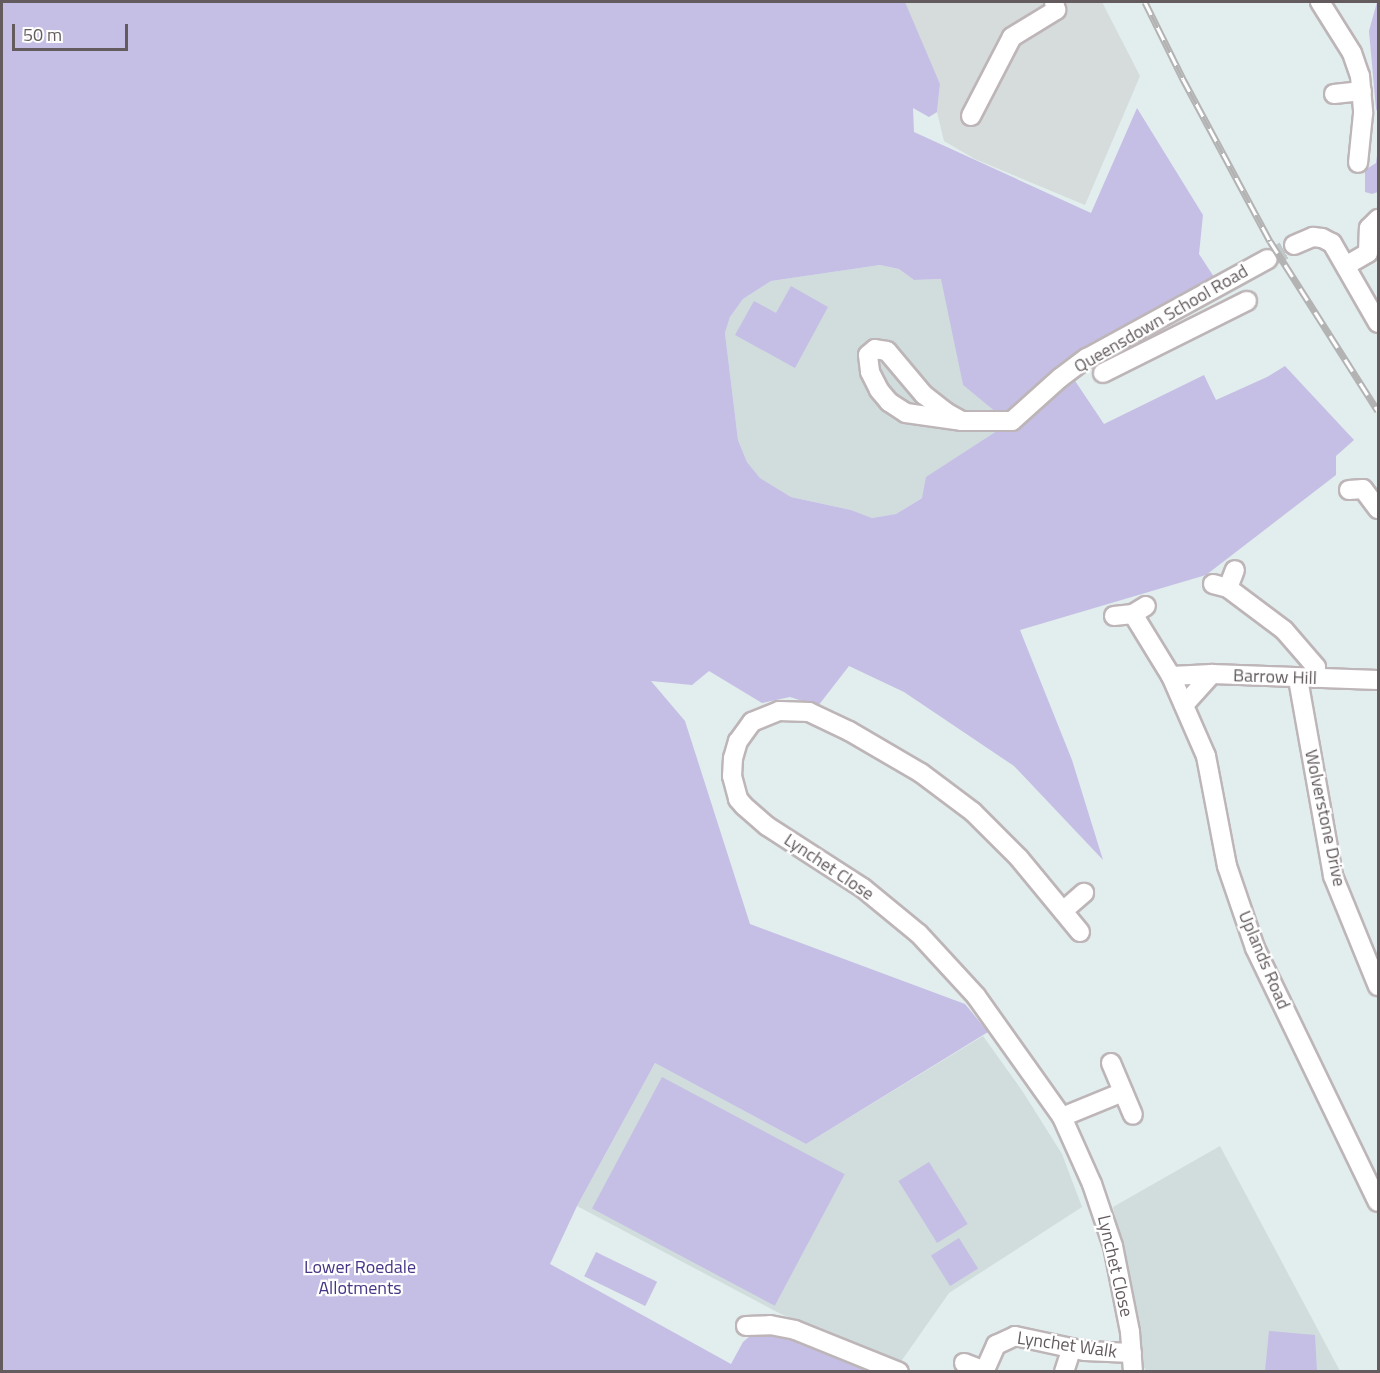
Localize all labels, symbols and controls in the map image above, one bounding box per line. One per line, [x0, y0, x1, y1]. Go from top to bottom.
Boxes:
scale bar [15, 12, 130, 50]
text: 50 m [23, 21, 62, 48]
street label: Queensdown School Road [1070, 260, 1252, 378]
street label: Barrow Hill [1233, 665, 1317, 689]
street label: Wolverstone Drive [1300, 748, 1350, 888]
street label: Lynchet Close [780, 829, 878, 905]
street label: Uplands Road [1234, 908, 1294, 1012]
street label: Lynchet Close [1093, 1213, 1137, 1319]
park label: Lower Roedale Allotments [304, 1257, 416, 1300]
street label: Lynchet Walk [1016, 1327, 1118, 1363]

